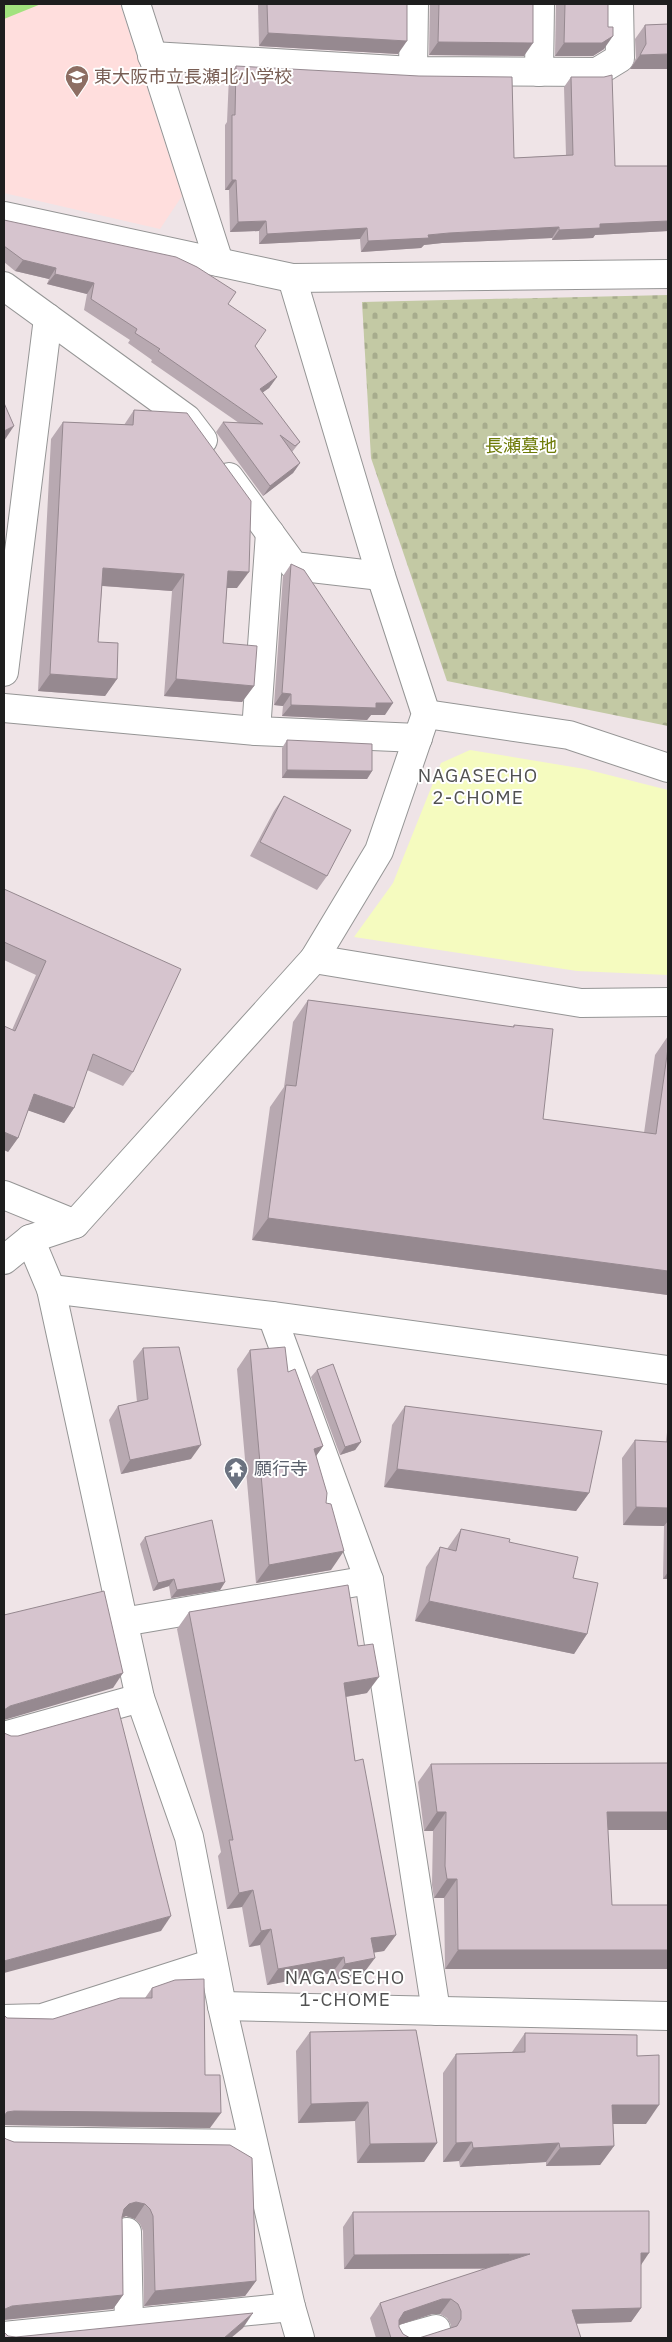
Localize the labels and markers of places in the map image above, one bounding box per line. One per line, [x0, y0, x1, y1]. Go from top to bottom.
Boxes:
school or university icon: 東大阪市立長瀬北小学校 [64, 64, 90, 98]
place label: 東大阪市立長瀬北小学校 [94, 65, 292, 88]
temple icon: 願行寺 [223, 1456, 249, 1490]
place label: 願行寺 [254, 1457, 308, 1480]

